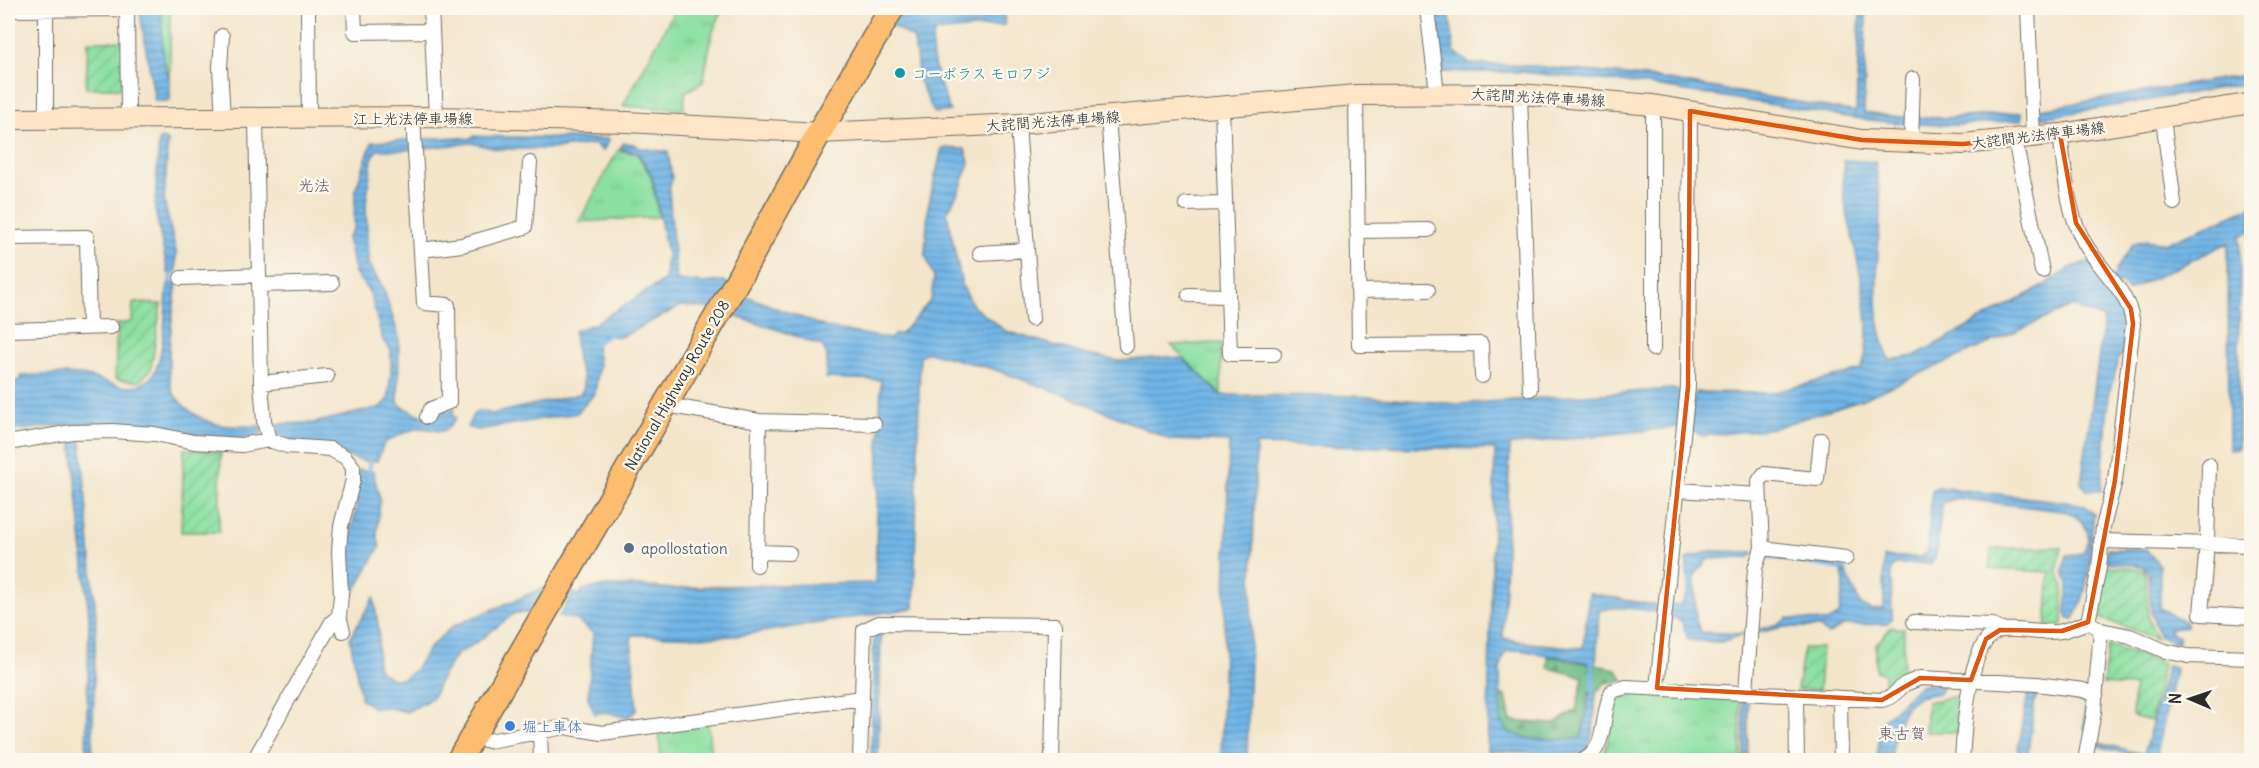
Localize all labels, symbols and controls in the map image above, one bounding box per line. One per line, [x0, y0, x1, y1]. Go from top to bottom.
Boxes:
place label: コーポラス モロフジ [912, 64, 1050, 83]
marker: コーポラス モロフジ [893, 66, 907, 80]
street label: 大詫間光法停車場線 [1470, 84, 1606, 110]
street label: 大詫間光法停車場線 [985, 107, 1121, 135]
street label: 江上光法停車場線 [353, 109, 473, 128]
street label: 大詫間光法停車場線 [1970, 117, 2106, 153]
district label: 光法 [298, 175, 330, 195]
street label: National Highway Route 208 [620, 297, 734, 473]
place label: apollostation [641, 539, 728, 558]
marker: apollostation [622, 541, 636, 555]
north arrow [2160, 669, 2220, 729]
text: N [2165, 693, 2185, 704]
place label: 堀上車体 [522, 717, 582, 736]
marker: 堀上車体 [503, 719, 517, 733]
district label: 東古賀 [1878, 723, 1926, 743]

